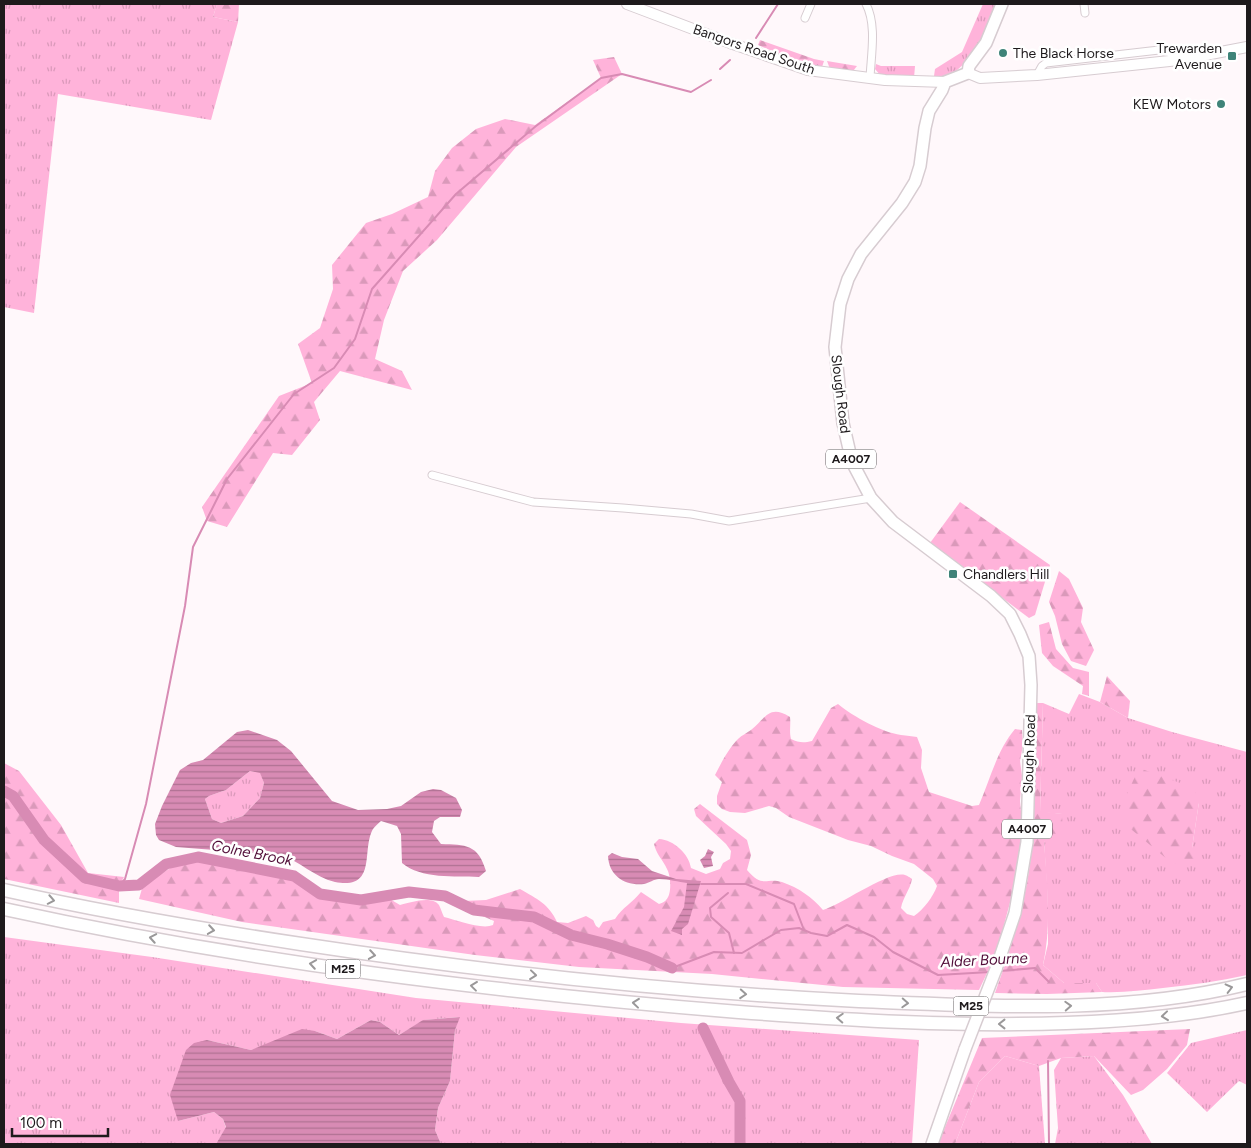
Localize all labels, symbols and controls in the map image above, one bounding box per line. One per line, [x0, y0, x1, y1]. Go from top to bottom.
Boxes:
street label: Bangors Road South [691, 21, 817, 78]
place label: Trewarden Avenue [1156, 40, 1222, 73]
place label: The Black Horse [1013, 45, 1114, 62]
marker: The Black Horse [997, 47, 1009, 59]
marker: Trewarden Avenue [1226, 50, 1238, 62]
place label: KEW Motors [1133, 96, 1211, 113]
marker: KEW Motors [1215, 98, 1227, 110]
street label: Slough Road [827, 354, 854, 434]
road number: A4007 [826, 449, 876, 468]
place label: Chandlers Hill [963, 566, 1049, 583]
marker: Chandlers Hill [947, 568, 959, 580]
street label: Slough Road [1020, 714, 1039, 794]
road number: A4007 [1002, 820, 1052, 839]
water label: Colne Brook [210, 836, 295, 870]
one-way arrow [47, 895, 56, 905]
one-way arrow [207, 924, 216, 934]
one-way arrow [148, 934, 157, 944]
one-way arrow [367, 949, 376, 959]
water label: Alder Bourne [939, 949, 1028, 971]
one-way arrow [309, 960, 318, 970]
road number: M25 [326, 960, 360, 979]
one-way arrow [529, 969, 537, 980]
one-way arrow [470, 981, 478, 992]
one-way arrow [1224, 984, 1232, 994]
one-way arrow [739, 989, 747, 1000]
road number: M25 [954, 996, 988, 1016]
one-way arrow [632, 997, 640, 1008]
one-way arrow [901, 997, 909, 1008]
one-way arrow [1064, 1000, 1072, 1011]
one-way arrow [1160, 1010, 1168, 1021]
one-way arrow [836, 1013, 844, 1024]
one-way arrow [998, 1019, 1006, 1029]
scale bar [12, 1106, 109, 1138]
text: 100 m [20, 1114, 62, 1132]

